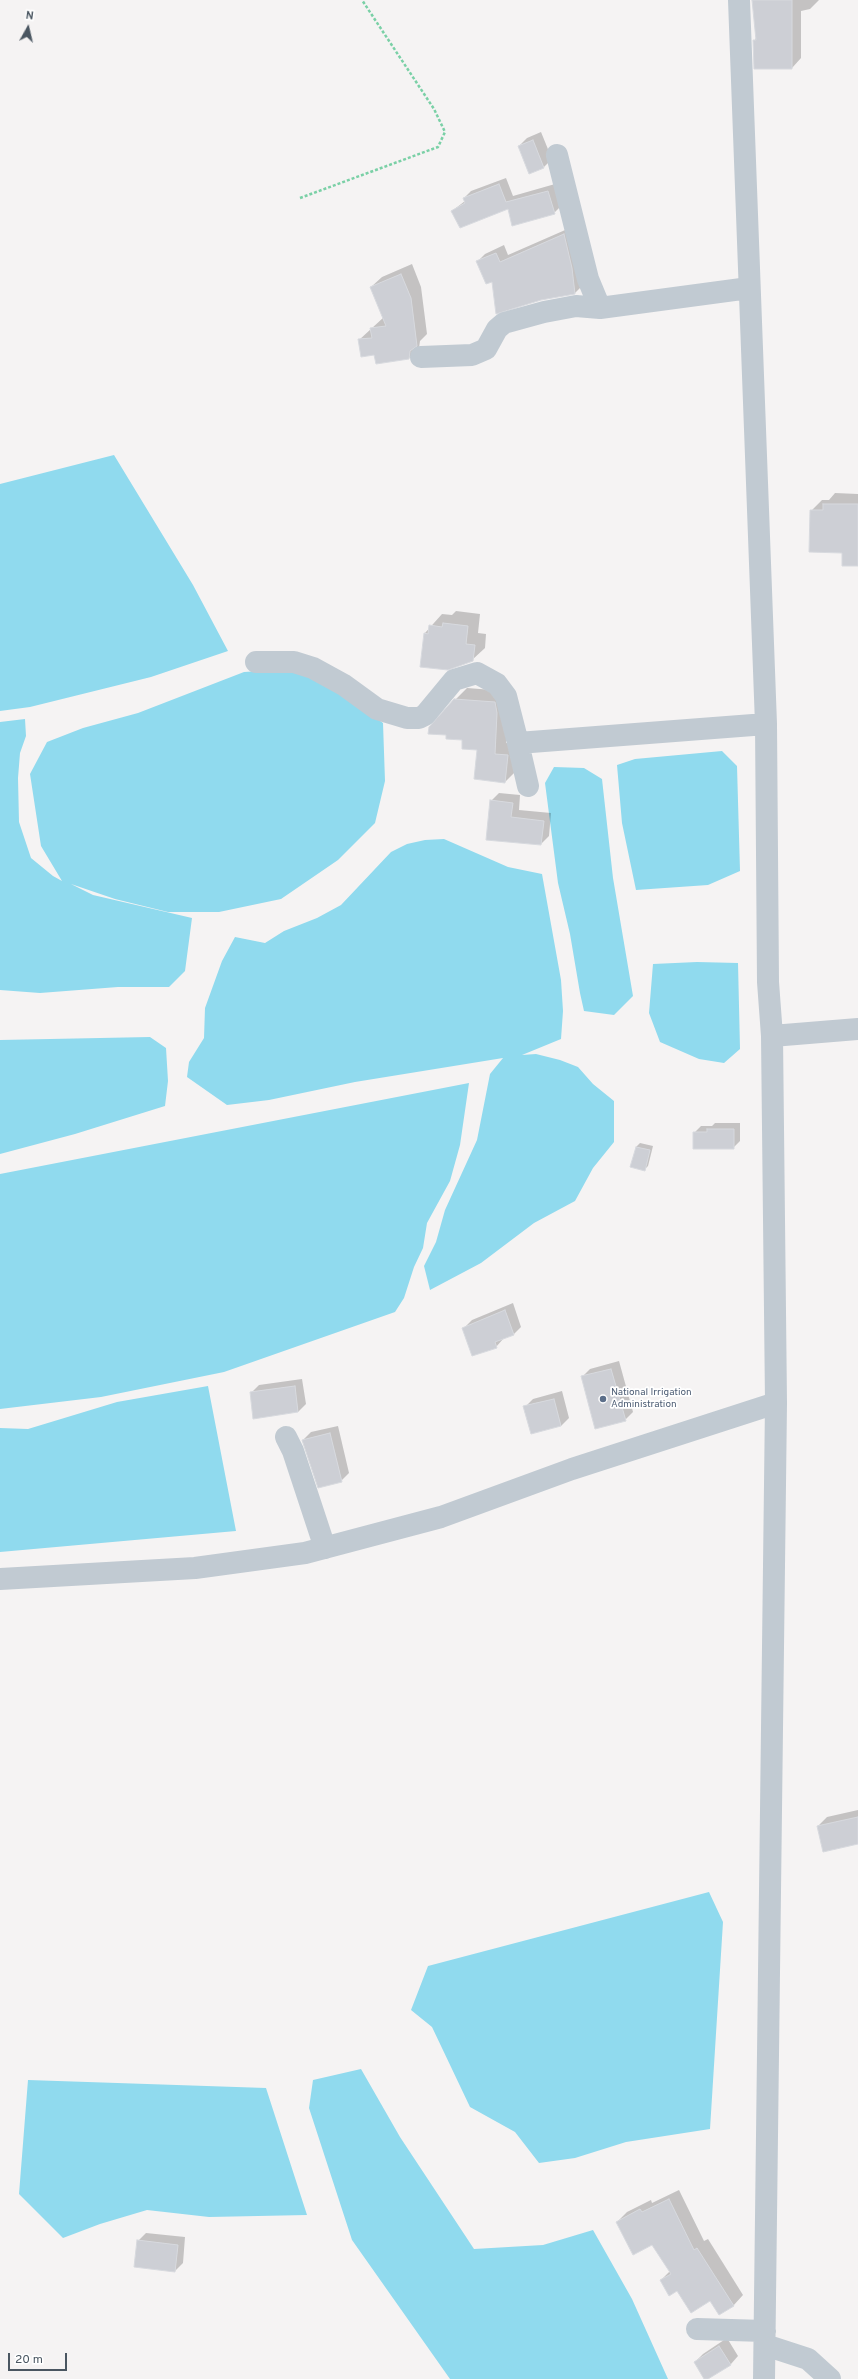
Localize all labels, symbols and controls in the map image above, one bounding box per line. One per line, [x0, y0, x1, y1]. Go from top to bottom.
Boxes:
north arrow [8, 8, 48, 48]
text: N [25, 9, 35, 24]
place label: National Irrigation Administration [611, 1387, 692, 1410]
marker: National Irrigation Administration [598, 1394, 608, 1404]
scale bar [10, 2345, 69, 2371]
text: 20 m [15, 2352, 43, 2368]

